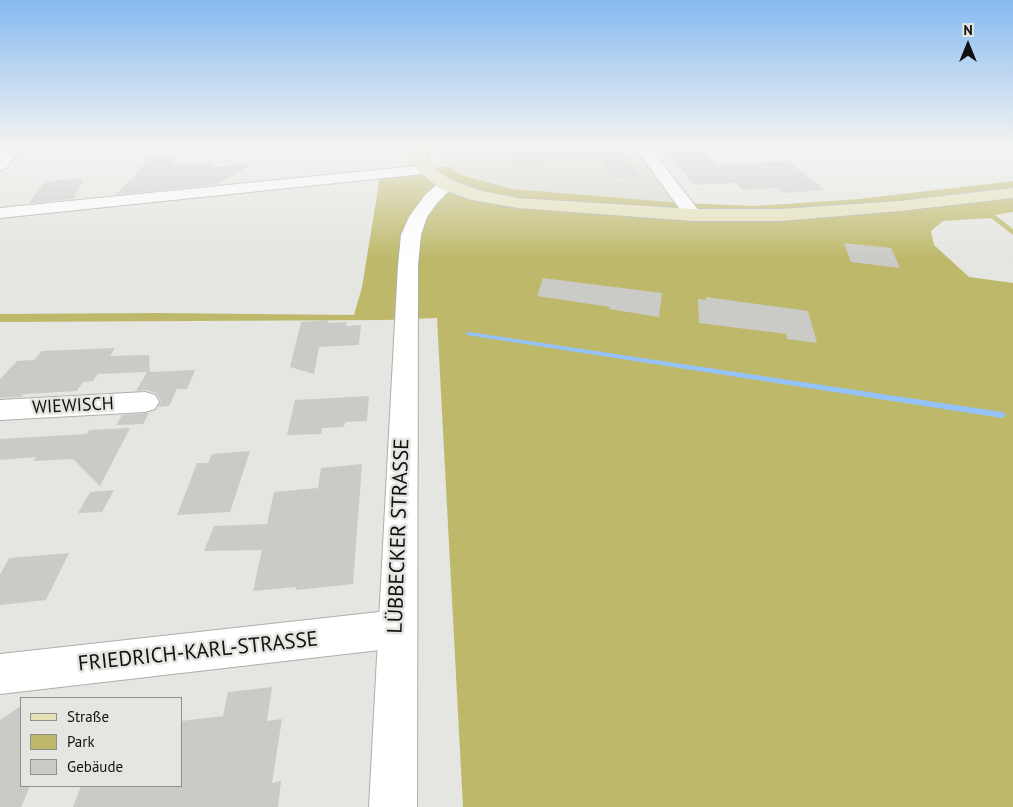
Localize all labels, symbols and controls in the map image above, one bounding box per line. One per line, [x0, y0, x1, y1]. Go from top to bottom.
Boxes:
north arrow [943, 20, 993, 70]
text: N [963, 21, 973, 39]
street label: WIEWISCH [32, 393, 114, 419]
street label: LÜBBECKER STRASSE [383, 438, 415, 634]
street label: FRIEDRICH-KARL-STRASSE [77, 627, 319, 677]
legend [20, 697, 182, 787]
text: Straße [67, 707, 109, 726]
text: Park [67, 732, 95, 751]
text: Gebäude [67, 757, 123, 776]

